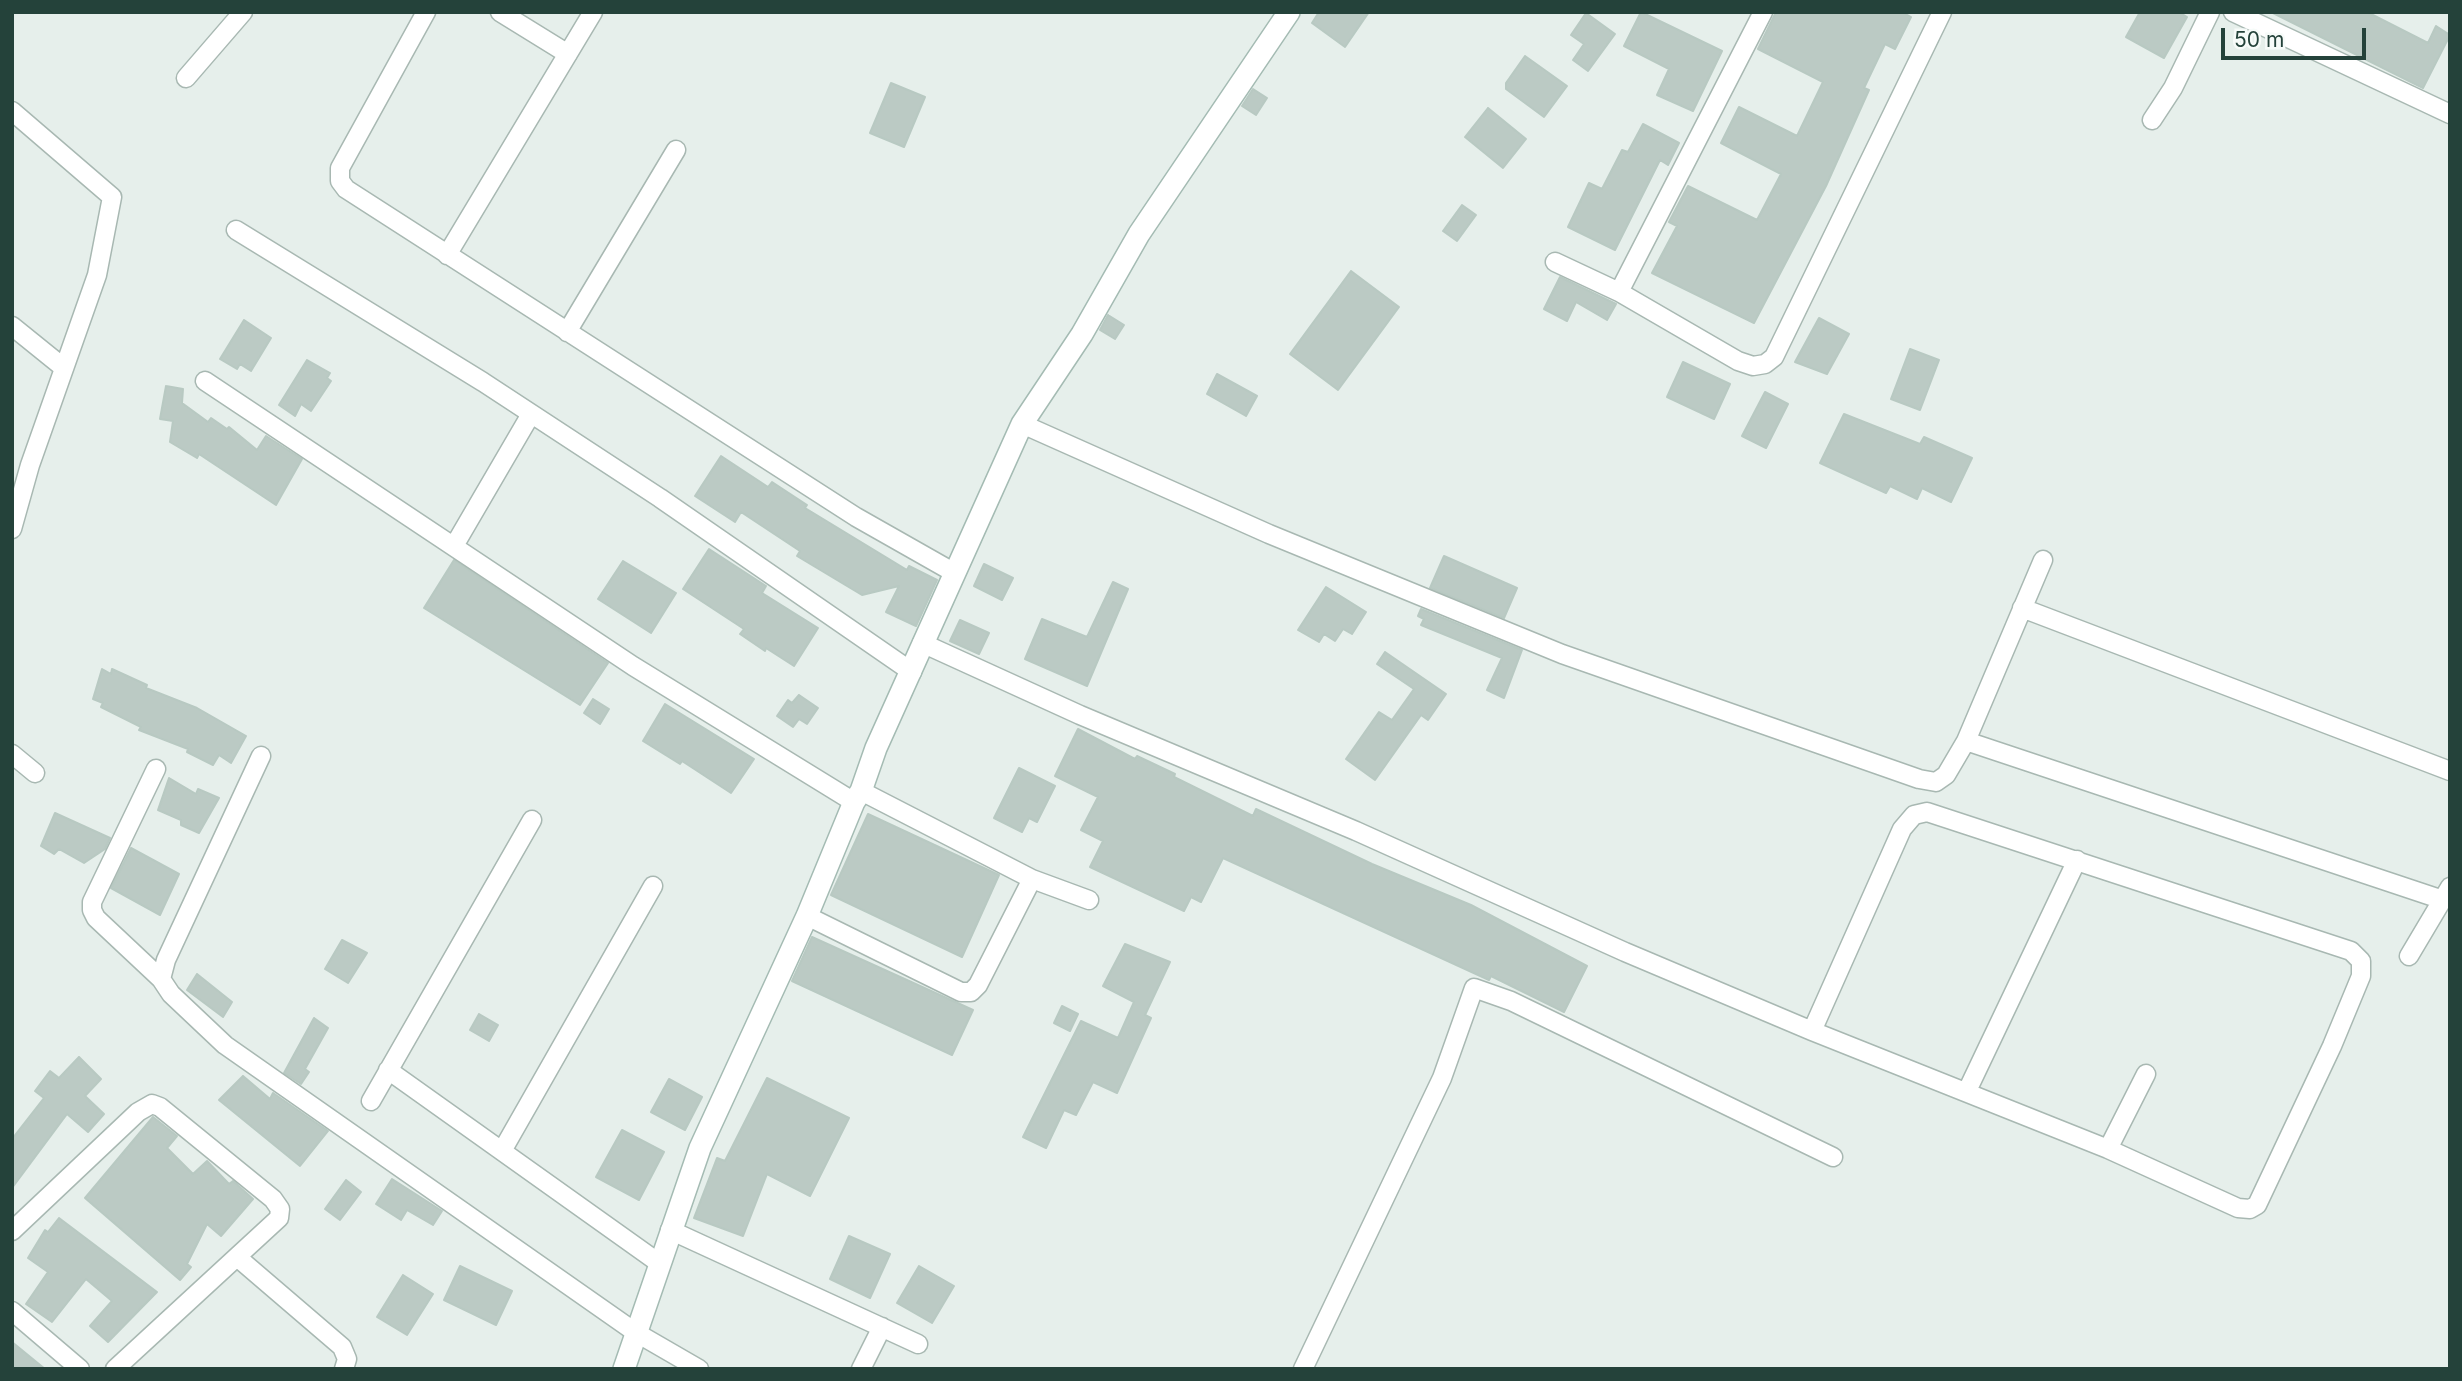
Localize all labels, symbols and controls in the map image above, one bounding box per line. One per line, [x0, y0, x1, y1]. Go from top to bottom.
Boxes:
scale bar [2224, 14, 2369, 58]
text: 50 m [2234, 27, 2284, 52]

